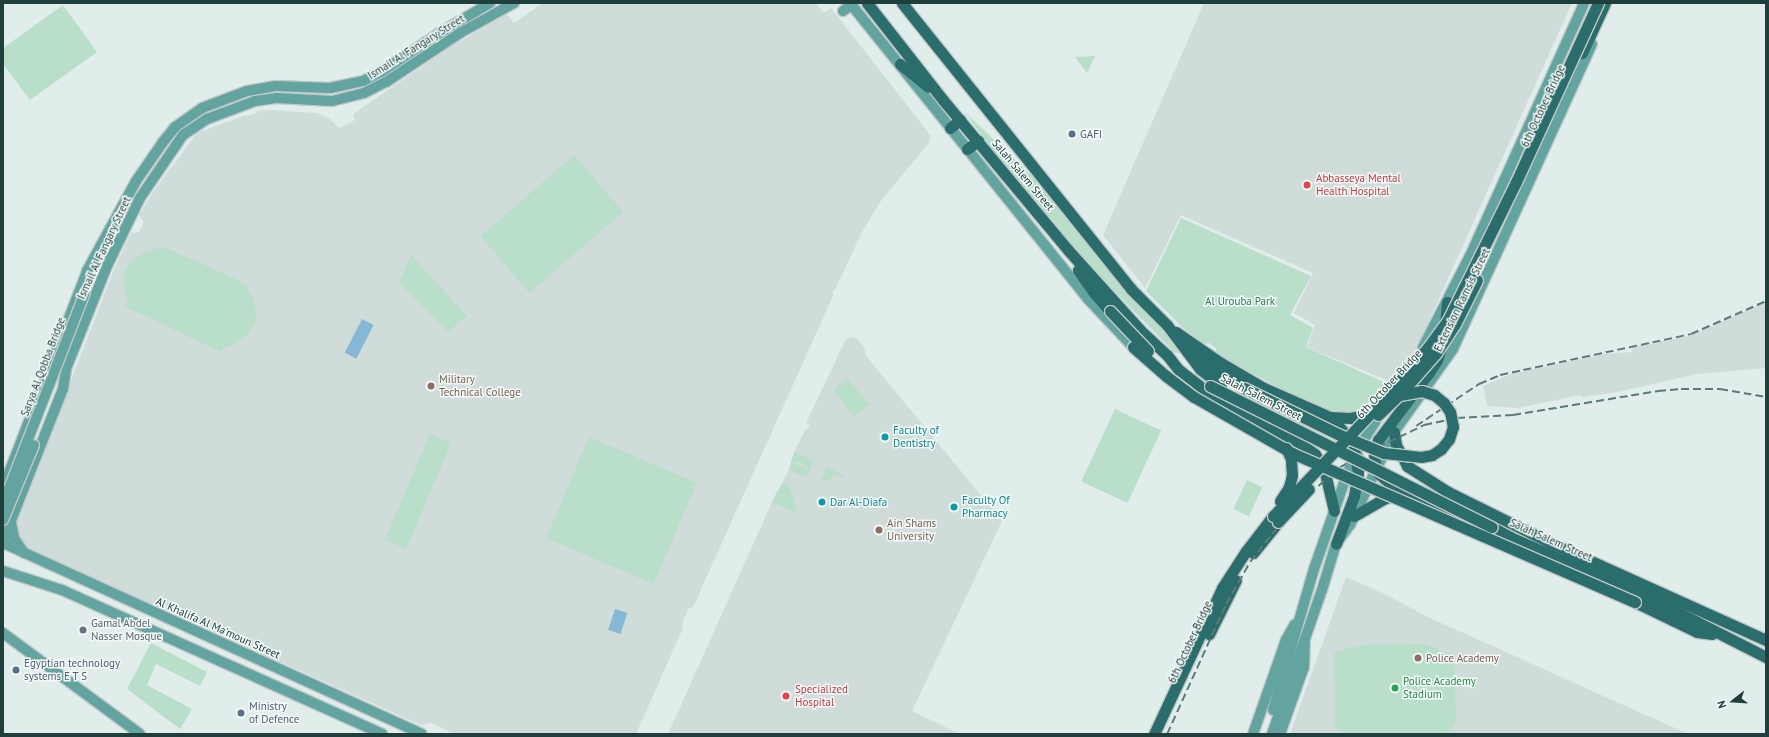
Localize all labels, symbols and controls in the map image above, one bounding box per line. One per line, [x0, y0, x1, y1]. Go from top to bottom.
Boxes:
street label: Ismail Al Fangary Street [365, 12, 467, 82]
street label: 6th October Bridge [1518, 63, 1568, 149]
place label: GAFI [1080, 127, 1102, 141]
marker: GAFI [1067, 129, 1077, 139]
street label: Salah Salem Street [989, 137, 1057, 213]
place label: Abbasseya Mental Health Hospital [1316, 172, 1401, 198]
marker: Abbasseya Mental Health Hospital [1301, 179, 1313, 191]
street label: Ismail Al Fangary Street [74, 194, 134, 302]
street label: Extension Ramsis Street [1431, 246, 1493, 354]
park label: Al Urouba Park [1205, 294, 1275, 308]
street label: Sarya Al Qobba Bridge [18, 315, 68, 419]
street label: 6th October Bridge [1354, 347, 1424, 421]
street label: Salah Salem Street [1218, 371, 1304, 423]
place label: Military Technical College [439, 373, 521, 399]
marker: Military Technical College [426, 381, 436, 391]
place label: Faculty of Dentistry [893, 424, 939, 450]
marker: Faculty of Dentistry [880, 432, 890, 442]
place label: Faculty Of Pharmacy [962, 494, 1010, 520]
place label: Dar Al-Diafa [830, 495, 887, 509]
marker: Dar Al-Diafa [817, 497, 827, 507]
marker: Faculty Of Pharmacy [949, 502, 959, 512]
street label: Salah Salem Street [1508, 516, 1594, 564]
place label: Ain Shams University [887, 517, 936, 543]
marker: Ain Shams University [874, 525, 884, 535]
street label: Al Khalifa Al Ma'moun Street [154, 595, 282, 661]
street label: 6th October Bridge [1165, 599, 1215, 685]
place label: Gamal Abdel Nasser Mosque [91, 617, 162, 643]
marker: Gamal Abdel Nasser Mosque [78, 625, 88, 635]
place label: Police Academy [1426, 651, 1499, 665]
marker: Police Academy [1413, 653, 1423, 663]
place label: Egyptian technology systems E T S [24, 657, 120, 683]
marker: Egyptian technology systems E T S [11, 665, 21, 675]
place label: Police Academy Stadium [1403, 675, 1476, 701]
north arrow [1713, 681, 1753, 721]
place label: Specialized Hospital [795, 683, 848, 709]
marker: Police Academy Stadium [1390, 683, 1400, 693]
marker: Specialized Hospital [780, 690, 792, 702]
text: N [1714, 699, 1729, 710]
place label: Ministry of Defence [249, 700, 299, 726]
marker: Ministry of Defence [236, 708, 246, 718]

